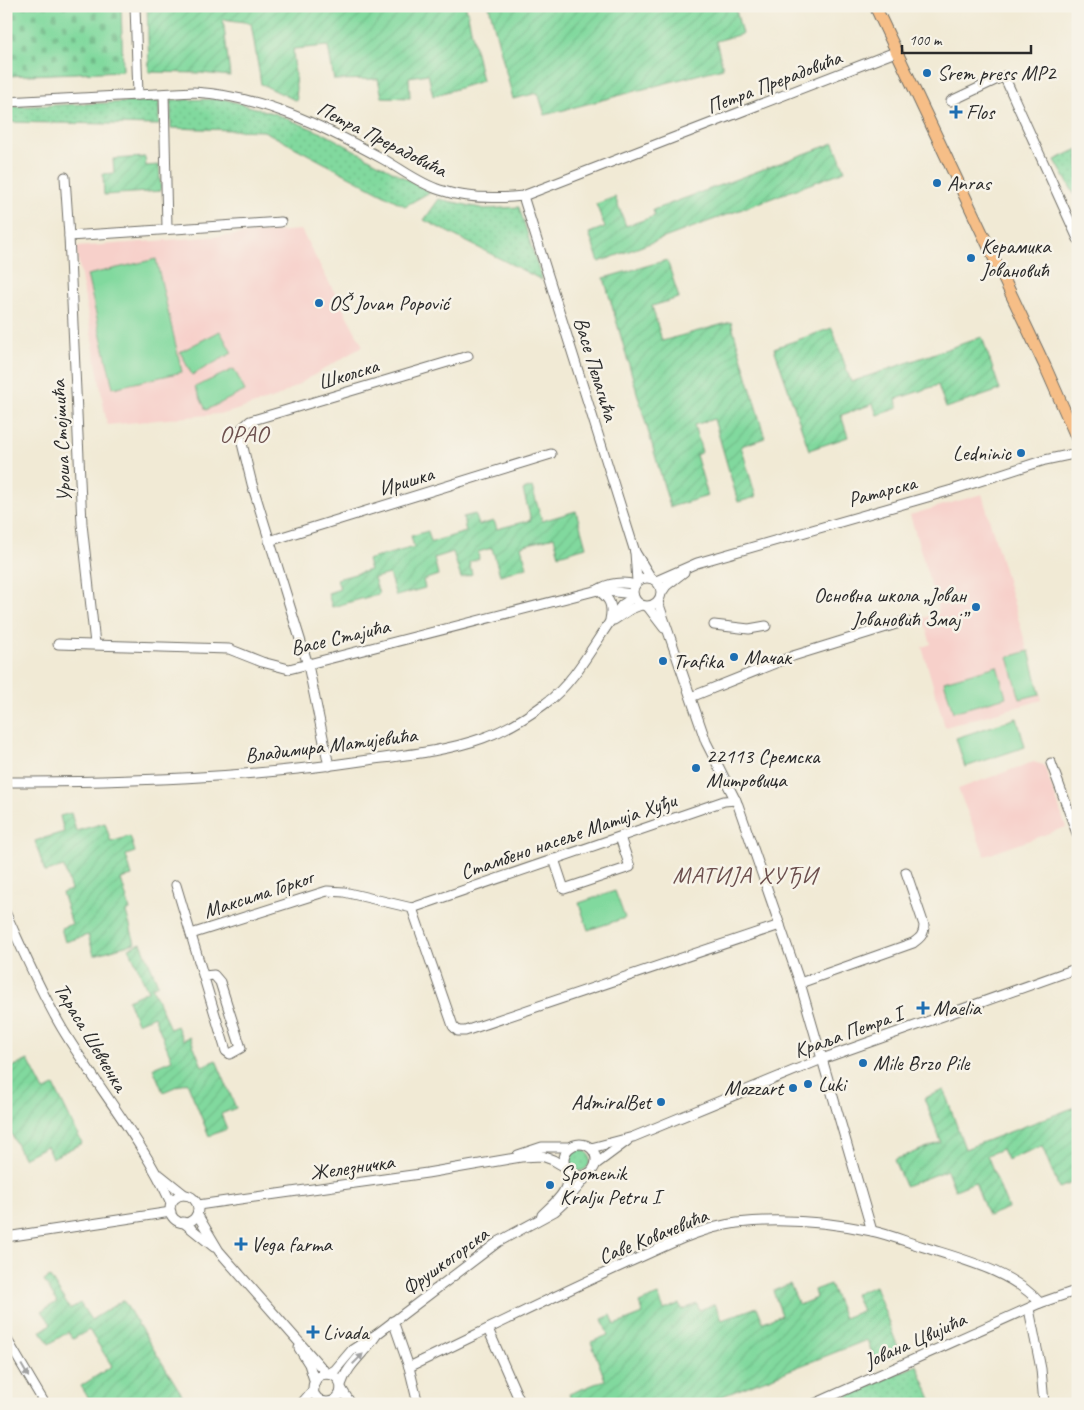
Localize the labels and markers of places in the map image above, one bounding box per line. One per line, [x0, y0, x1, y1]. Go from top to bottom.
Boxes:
place label: Srem press MP2 [937, 60, 1057, 86]
marker: Srem press MP2 [921, 67, 933, 79]
place label: Flos [966, 99, 996, 125]
marker: Flos [950, 106, 962, 118]
place label: Anras [947, 170, 993, 196]
marker: Anras [931, 177, 943, 189]
place label: Керамика Јовановић [980, 233, 1052, 283]
marker: Керамика Јовановић [965, 252, 977, 264]
place label: OŠ Jovan Popović [329, 290, 452, 316]
marker: OŠ Jovan Popović [313, 297, 325, 309]
place label: Ledninic [953, 440, 1013, 466]
marker: Ledninic [1015, 447, 1027, 459]
place label: Основна школа „Јован Јовановић Змај” [814, 582, 970, 632]
marker: Основна школа „Јован Јовановић Змај” [970, 601, 982, 613]
place label: Мачак [744, 644, 793, 670]
place label: Trafika [673, 648, 725, 674]
marker: Мачак [728, 651, 740, 663]
marker: Trafika [657, 655, 669, 667]
place label: 22113 Сремска Митровица [706, 743, 821, 793]
marker: 22113 Сремска Митровица [690, 762, 702, 774]
place label: Maelia [933, 995, 983, 1021]
marker: Maelia [917, 1002, 929, 1014]
place label: Mile Brzo Pile [873, 1050, 971, 1076]
marker: Mile Brzo Pile [857, 1057, 869, 1069]
place label: Luki [818, 1071, 849, 1097]
place label: Mozzart [724, 1075, 785, 1101]
marker: Luki [802, 1078, 814, 1090]
marker: Mozzart [787, 1082, 799, 1094]
place label: AdmiralBet [571, 1089, 653, 1115]
marker: AdmiralBet [655, 1096, 667, 1108]
place label: Spomenik Kralju Petru I [560, 1160, 665, 1210]
marker: Spomenik Kralju Petru I [544, 1179, 556, 1191]
place label: Vega farma [251, 1231, 333, 1257]
marker: Vega farma [235, 1238, 247, 1250]
place label: Livada [323, 1319, 371, 1345]
marker: Livada [307, 1326, 319, 1338]

